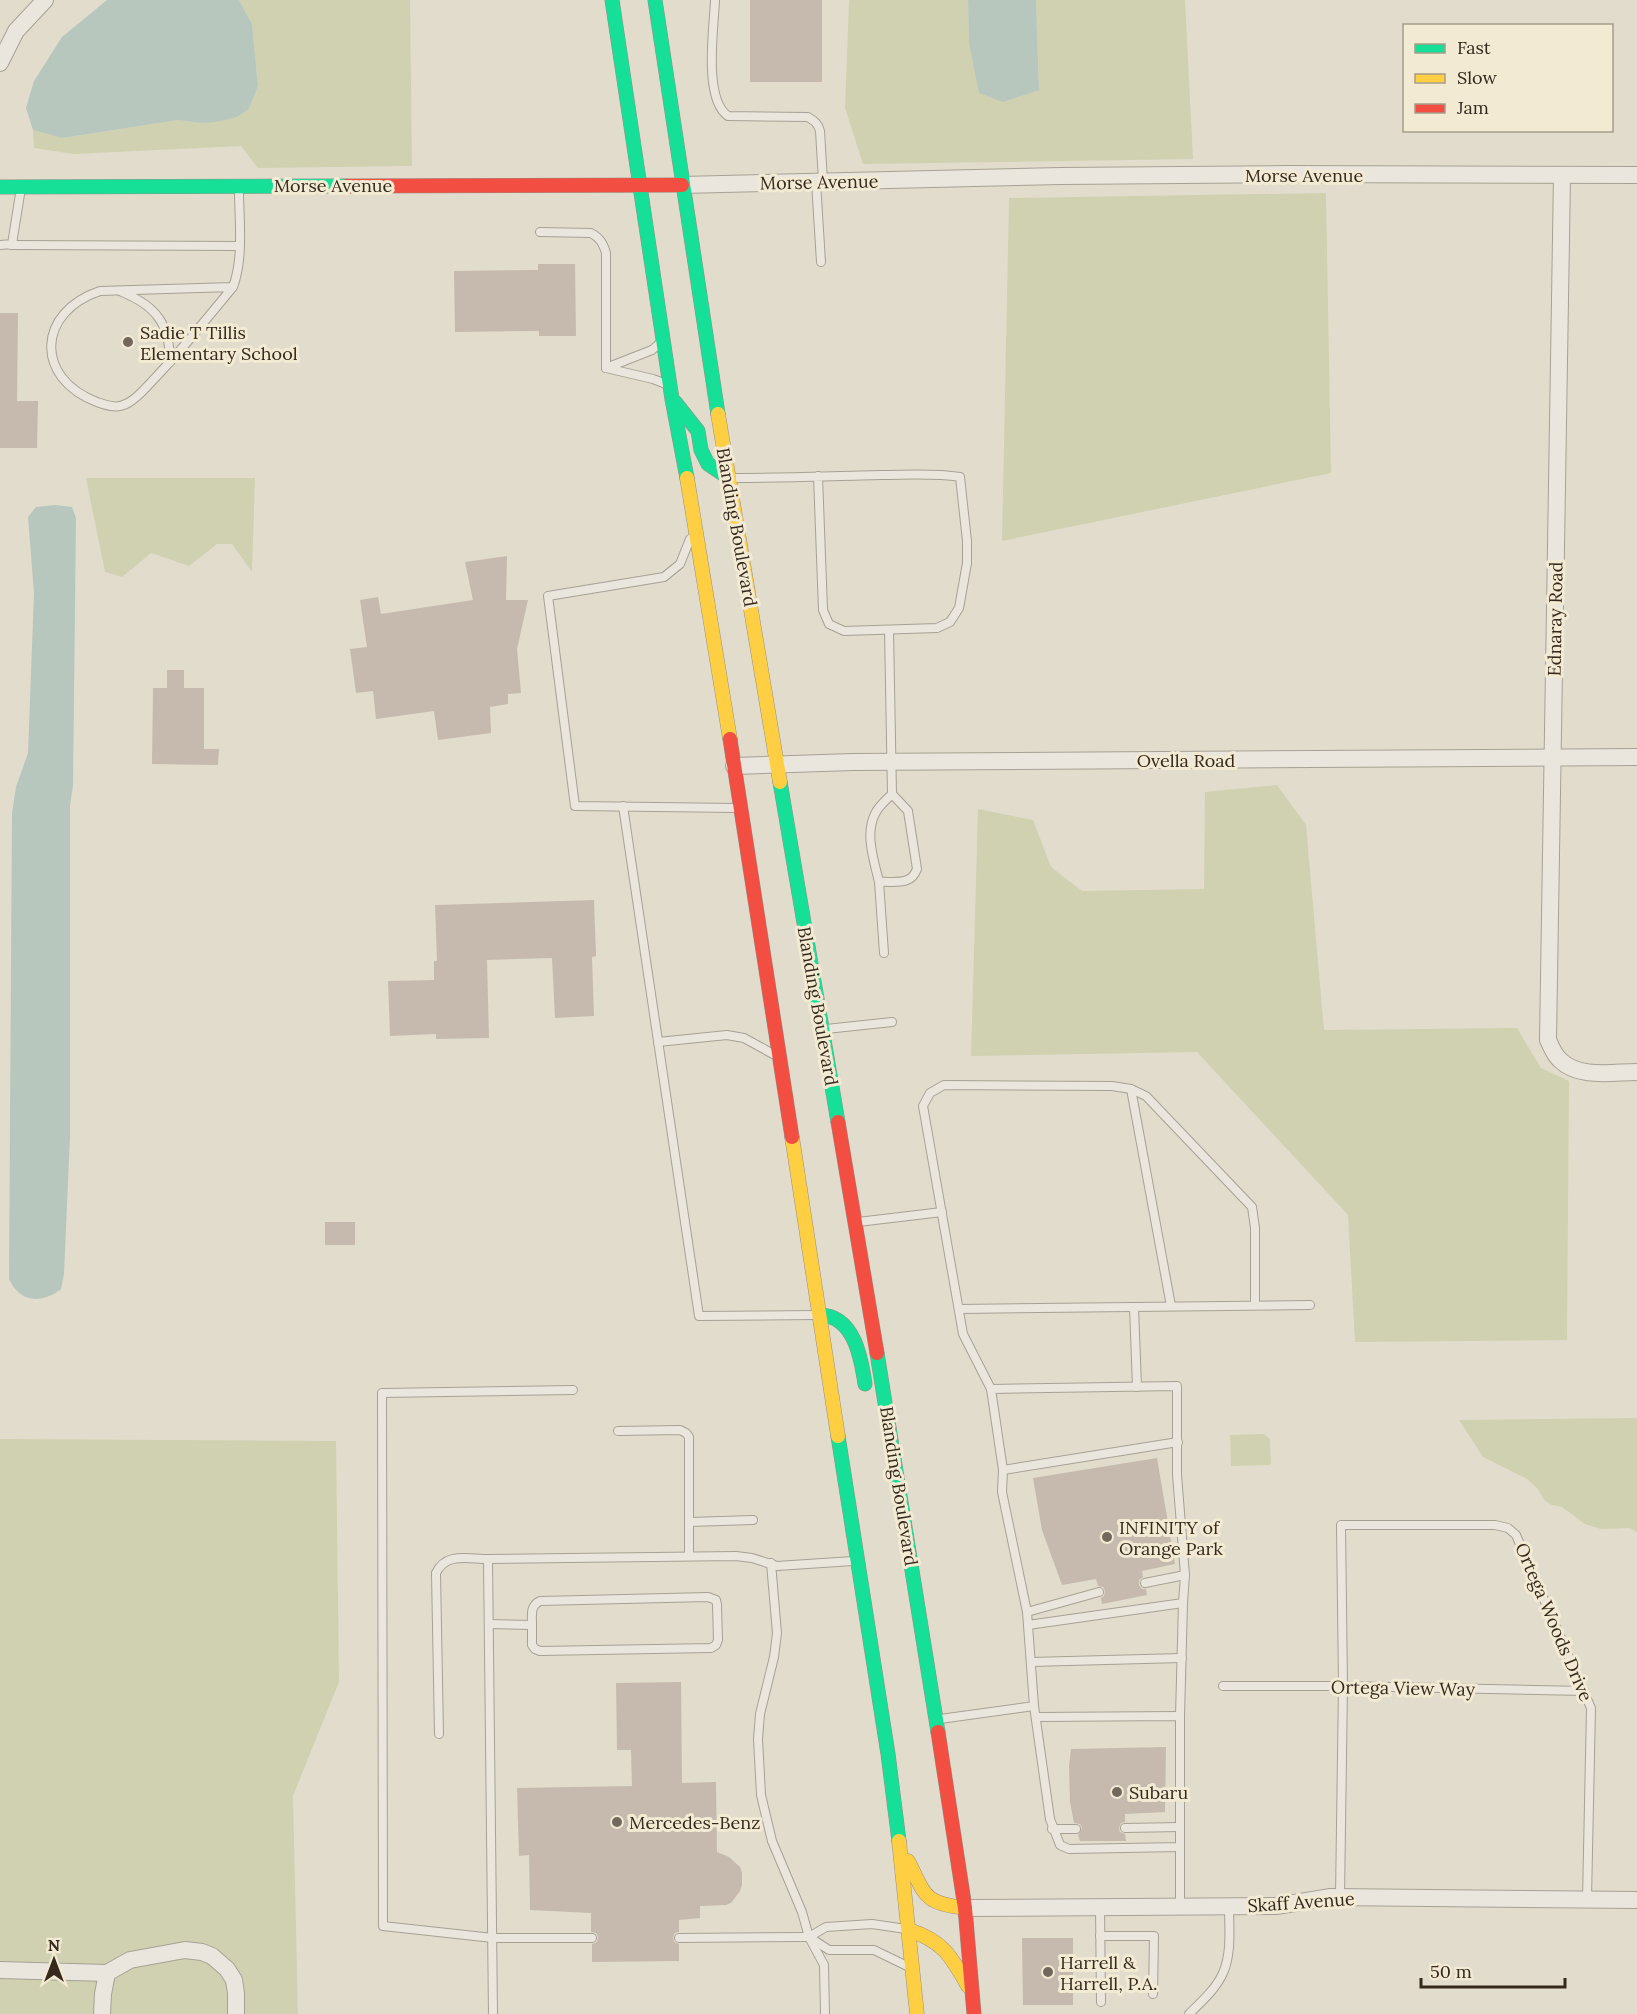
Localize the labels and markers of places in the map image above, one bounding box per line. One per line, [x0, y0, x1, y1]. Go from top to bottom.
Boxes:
place label: Sadie T Tillis Elementary School [140, 321, 298, 365]
marker: Sadie T Tillis Elementary School [121, 335, 135, 349]
place label: INFINITY of Orange Park [1119, 1516, 1223, 1560]
marker: INFINITY of Orange Park [1100, 1530, 1114, 1544]
place label: Subaru [1129, 1781, 1188, 1804]
marker: Subaru [1110, 1785, 1124, 1799]
place label: Mercedes-Benz [629, 1811, 760, 1834]
marker: Mercedes-Benz [610, 1815, 624, 1829]
place label: Harrell & Harrell, P.A. [1060, 1951, 1158, 1995]
marker: Harrell & Harrell, P.A. [1041, 1965, 1055, 1979]

